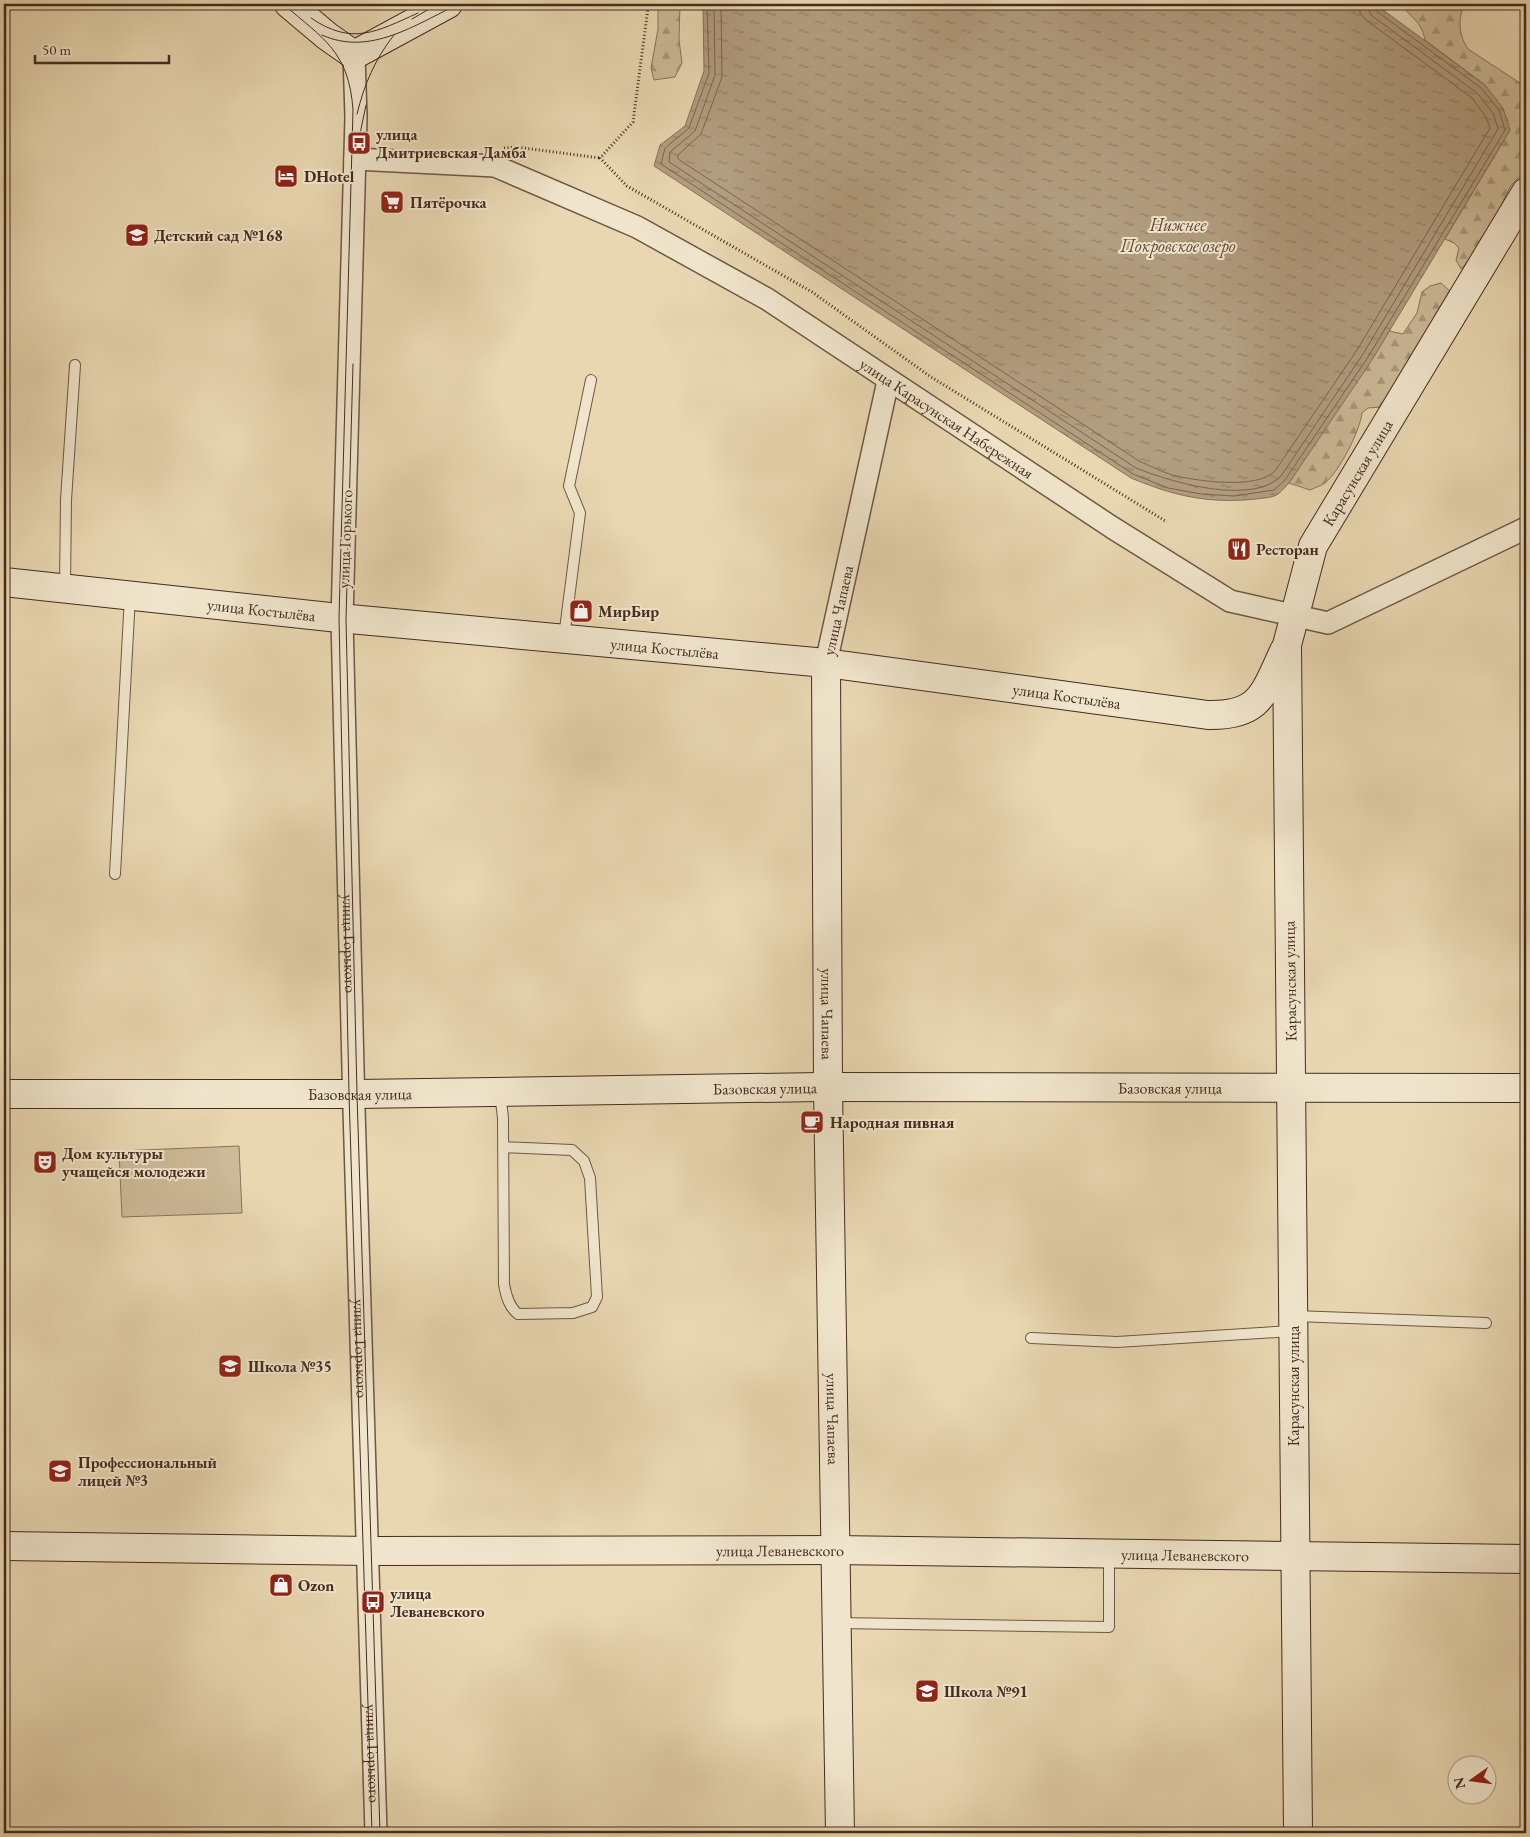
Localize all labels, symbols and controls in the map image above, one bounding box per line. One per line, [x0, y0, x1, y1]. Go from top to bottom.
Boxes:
scale bar [35, 32, 169, 64]
text: 50 m [42, 40, 71, 59]
place label: улица Дмитриевская Дамба [376, 124, 527, 163]
bus stop icon: улица Дмитриевская Дамба [346, 130, 372, 156]
hotel icon: DHotel [273, 163, 299, 189]
place label: DHotel [304, 166, 355, 187]
supermarket icon: Пятёрочка [379, 189, 405, 215]
place label: Пятёрочка [410, 192, 488, 213]
water label: Нижнее Покровское озеро [1119, 213, 1236, 258]
school or university icon: Детский сад №168 [124, 222, 150, 248]
place label: Детский сад №168 [154, 225, 283, 246]
street label: улица Карасунская Набережная [856, 353, 1038, 483]
street label: Карасунская улица [1317, 415, 1398, 530]
street label: улица Горького [333, 489, 357, 589]
restaurant icon: Ресторан [1226, 536, 1252, 562]
place label: Ресторан [1256, 539, 1319, 560]
street label: улица Чапаева [817, 563, 858, 657]
street label: улица Костылёва [206, 593, 317, 626]
shop icon: МирБир [568, 598, 594, 624]
place label: МирБир [598, 601, 659, 622]
street label: улица Костылёва [610, 633, 720, 664]
street label: улица Костылёва [1011, 678, 1123, 714]
street label: улица Горького [338, 894, 362, 993]
street label: Карасунская улица [1278, 920, 1302, 1041]
street label: улица Чапаева [817, 968, 838, 1061]
street label: Базовская улица [713, 1077, 818, 1099]
street label: Базовская улица [1118, 1077, 1223, 1098]
street label: Базовская улица [308, 1083, 413, 1105]
cafe icon: Народная пивная [799, 1109, 825, 1135]
place label: Народная пивная [830, 1112, 955, 1133]
place label: Дом культуры учащейся молодежи [62, 1143, 206, 1182]
theatre icon: Дом культуры учащейся молодежи [32, 1149, 58, 1175]
street label: улица Горького [349, 1299, 373, 1398]
street label: Карасунская улица [1283, 1325, 1304, 1446]
school or university icon: Школа №35 [217, 1353, 243, 1379]
place label: Школа №35 [248, 1356, 332, 1377]
street label: улица Чапаева [822, 1373, 845, 1466]
place label: Профессиональный лицей №3 [78, 1452, 217, 1491]
school or university icon: Профессиональный лицей №3 [47, 1458, 73, 1484]
street label: улица Леваневского [716, 1539, 844, 1561]
street label: улица Леваневского [1121, 1543, 1249, 1566]
shop icon: Ozon [268, 1572, 294, 1598]
place label: Ozon [298, 1575, 334, 1596]
place label: улица Леваневского [390, 1583, 485, 1622]
bus stop icon: улица Леваневского [360, 1589, 386, 1615]
school or university icon: Школа №91 [914, 1678, 940, 1704]
place label: Школа №91 [944, 1681, 1028, 1702]
street label: улица Горького [362, 1704, 386, 1803]
north arrow [1448, 1754, 1498, 1804]
text: N [1449, 1775, 1469, 1791]

